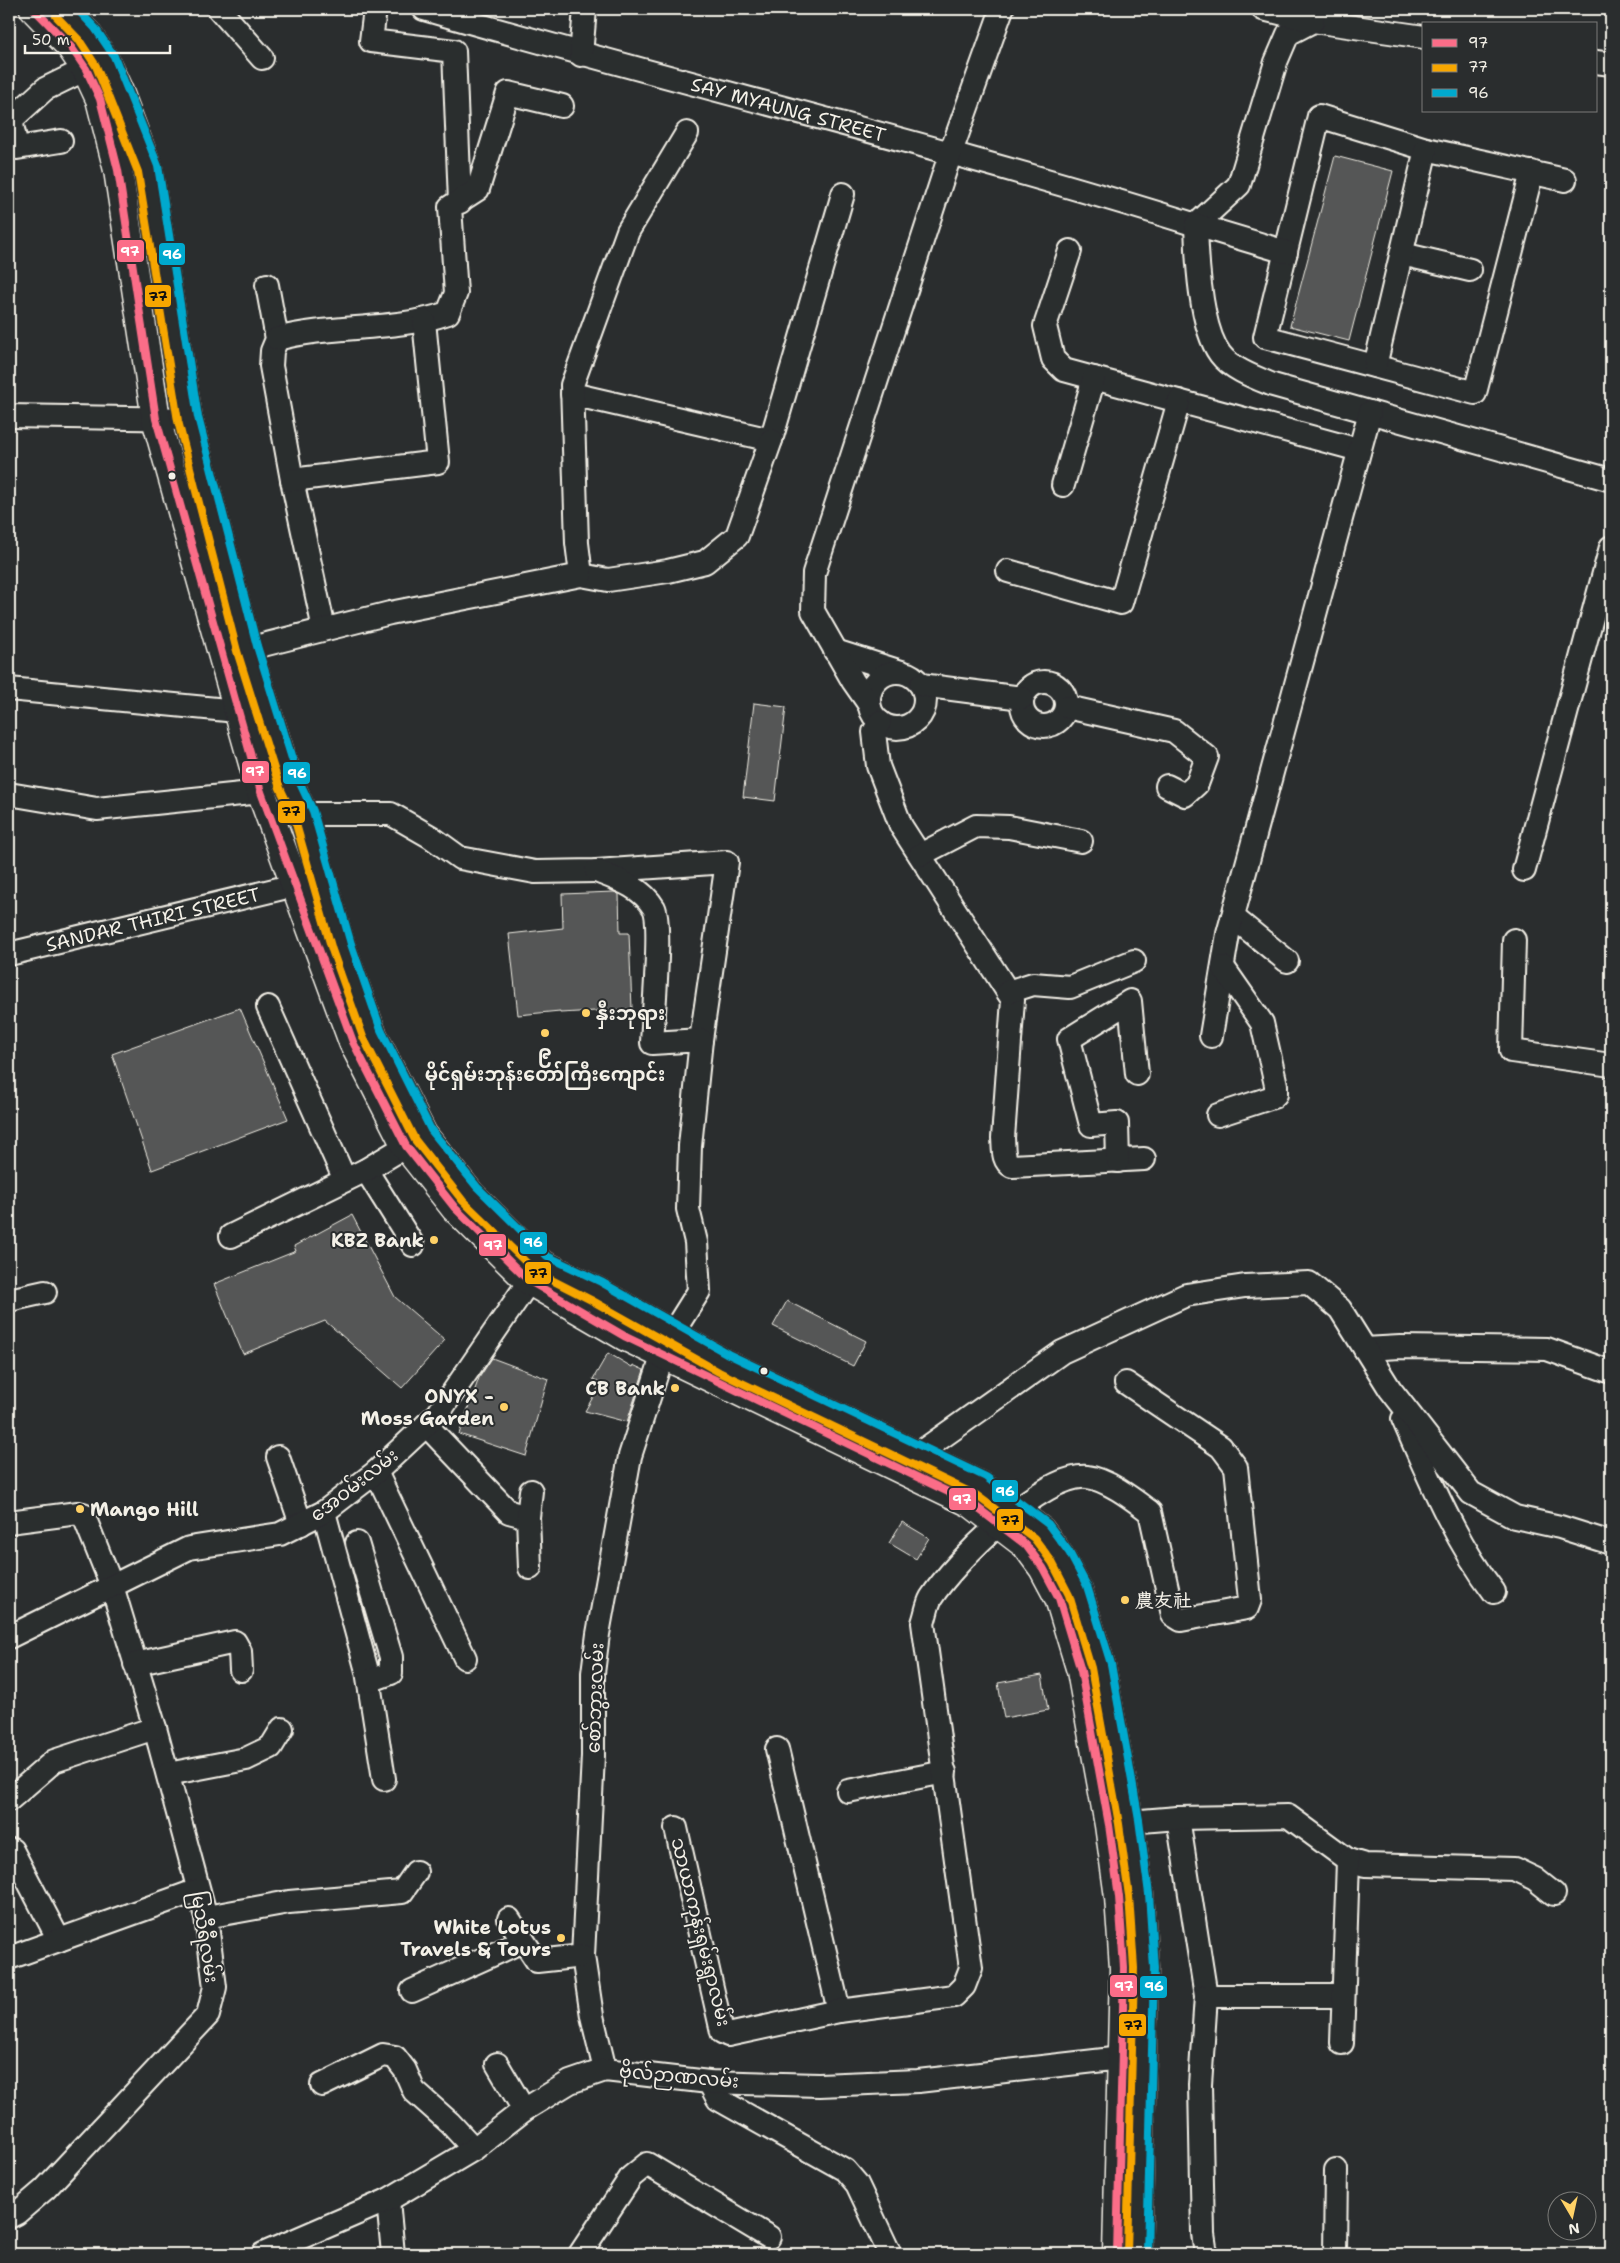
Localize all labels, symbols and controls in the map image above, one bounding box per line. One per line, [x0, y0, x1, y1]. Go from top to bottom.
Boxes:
scale bar [25, 22, 170, 54]
legend [1422, 22, 1598, 112]
text: 50 m [32, 30, 70, 50]
text: 97 [1468, 33, 1488, 53]
text: 77 [1468, 57, 1488, 77]
street label: SAY MYAUNG STREET [688, 71, 889, 147]
text: 96 [1468, 83, 1489, 103]
line badge: 97 [116, 239, 145, 263]
text: 97 [120, 242, 140, 260]
line badge: 96 [158, 242, 186, 266]
text: 96 [162, 245, 182, 263]
line badge: 77 [144, 284, 172, 308]
text: 77 [148, 287, 168, 305]
unlabelled marker [167, 471, 177, 481]
line badge: 97 [241, 760, 270, 784]
line badge: 96 [282, 761, 311, 785]
text: 97 [245, 762, 265, 780]
text: 96 [287, 764, 307, 782]
line badge: 77 [277, 800, 306, 824]
text: 77 [281, 802, 301, 820]
street label: SANDAR THIRI STREET [43, 881, 263, 957]
place label: နှီးဘုရား [596, 1000, 665, 1029]
marker: နှီးဘုရား [580, 1007, 592, 1019]
marker: ၉ မိုင်ရှမ်းဘုန်းတော်ကြီးကျောင်း [539, 1027, 551, 1039]
place label: ၉ မိုင်ရှမ်းဘုန်းတော်ကြီးကျောင်း [425, 1040, 665, 1091]
place label: KBZ Bank [331, 1228, 424, 1253]
line badge: 96 [519, 1231, 548, 1255]
line badge: 97 [478, 1233, 507, 1257]
text: 96 [523, 1233, 543, 1251]
marker: KBZ Bank [428, 1234, 440, 1246]
text: 97 [483, 1236, 503, 1254]
line badge: 77 [524, 1261, 552, 1285]
text: 77 [528, 1264, 548, 1282]
unlabelled marker [759, 1366, 769, 1376]
place label: CB Bank [585, 1376, 665, 1401]
marker: CB Bank [669, 1382, 681, 1394]
place label: ONYX - Moss Garden [361, 1384, 494, 1431]
marker: ONYX - Moss Garden [498, 1401, 510, 1413]
street label: အေဝမ်းလမ်း [304, 1441, 403, 1527]
line badge: 96 [991, 1479, 1019, 1503]
text: 96 [995, 1482, 1015, 1500]
line badge: 97 [948, 1487, 977, 1511]
text: 97 [952, 1490, 972, 1508]
place label: Mango Hill [90, 1497, 199, 1522]
marker: Mango Hill [74, 1503, 86, 1515]
line badge: 77 [996, 1508, 1024, 1532]
text: 77 [1000, 1511, 1020, 1529]
place label: 農友社 [1135, 1588, 1192, 1613]
marker: 農友社 [1119, 1594, 1131, 1606]
street label: စော်ဘွားလမ်း [579, 1642, 612, 1754]
street label: သာယာကုန်းရှမ်းရွာလမ်း [662, 1835, 739, 2030]
street label: မြသီရီလမ်း [182, 1889, 227, 1985]
place label: White Lotus Travels & Tours [400, 1915, 551, 1962]
marker: White Lotus Travels & Tours [555, 1932, 567, 1944]
line badge: 97 [1109, 1974, 1138, 1998]
line badge: 96 [1139, 1975, 1168, 1999]
text: 97 [1114, 1977, 1134, 1995]
text: 96 [1144, 1977, 1164, 1995]
line badge: 77 [1118, 2013, 1147, 2037]
text: 77 [1123, 2016, 1143, 2034]
street label: ဗိုလ်ဉာဏလမ်း [618, 2056, 740, 2098]
north arrow [1548, 2190, 1598, 2240]
text: N [1567, 2219, 1581, 2239]

